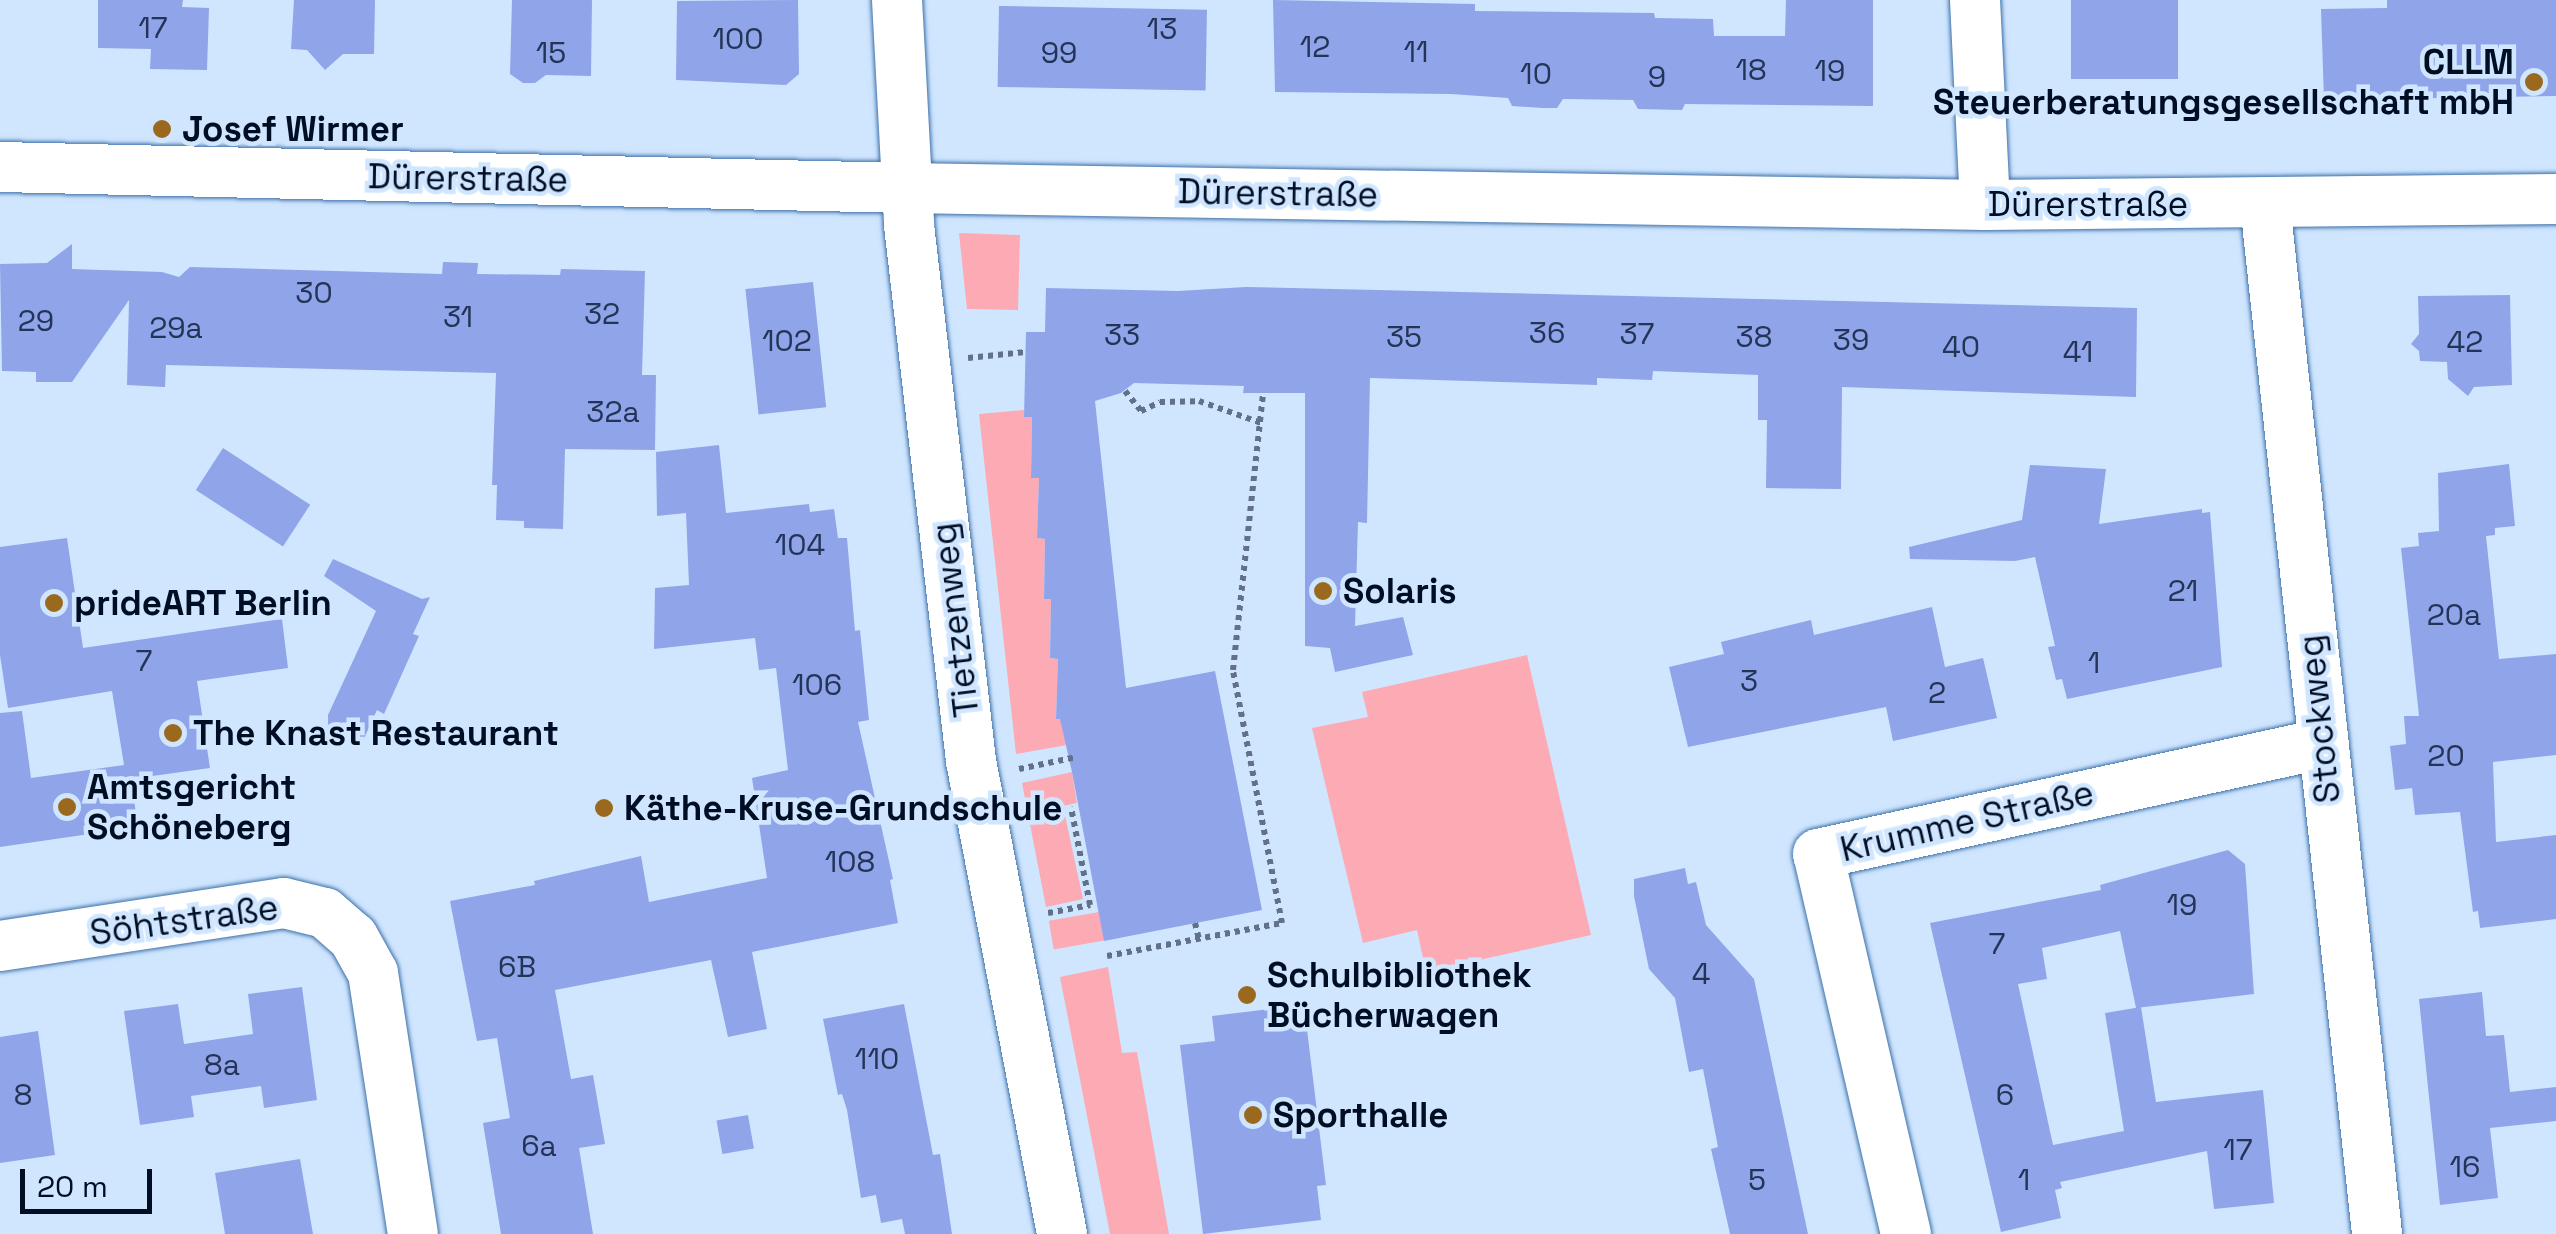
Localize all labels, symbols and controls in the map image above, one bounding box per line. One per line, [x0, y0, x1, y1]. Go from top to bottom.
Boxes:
house number: 17 [138, 10, 168, 46]
house number: 13 [1147, 11, 1177, 47]
house number: 100 [713, 21, 763, 57]
house number: 12 [1300, 29, 1330, 65]
house number: 11 [1403, 34, 1429, 70]
house number: 15 [536, 35, 566, 71]
house number: 99 [1041, 35, 1077, 71]
place label: CLLM Steuerberatungsgesellschaft mbH [1933, 41, 2514, 123]
house number: 18 [1735, 52, 1767, 88]
house number: 19 [1815, 53, 1845, 89]
house number: 10 [1520, 56, 1552, 92]
house number: 9 [1648, 59, 1666, 95]
marker: CLLM Steuerberatungsgesellschaft mbH [2523, 71, 2545, 93]
place label: Josef Wirmer [182, 108, 404, 150]
marker: Josef Wirmer [151, 118, 173, 140]
street label: Dürerstraße [367, 155, 569, 201]
street label: Dürerstraße [1177, 170, 1379, 216]
street label: Dürerstraße [1988, 183, 2188, 225]
house number: 30 [295, 275, 333, 311]
house number: 32 [584, 296, 620, 332]
house number: 31 [443, 299, 473, 335]
house number: 29 [18, 303, 54, 339]
house number: 29a [149, 310, 203, 346]
house number: 36 [1529, 315, 1565, 351]
house number: 37 [1619, 316, 1655, 352]
house number: 33 [1104, 317, 1140, 353]
house number: 35 [1386, 319, 1422, 355]
house number: 38 [1736, 319, 1772, 355]
house number: 39 [1833, 322, 1869, 358]
house number: 102 [762, 323, 812, 359]
house number: 42 [2447, 324, 2483, 360]
house number: 40 [1942, 329, 1980, 365]
house number: 41 [2063, 334, 2093, 370]
house number: 32a [586, 394, 640, 430]
street label: Tietzenweg [922, 520, 988, 720]
house number: 104 [775, 527, 825, 563]
place label: Solaris [1343, 570, 1457, 612]
house number: 21 [2168, 573, 2198, 609]
marker: Solaris [1312, 580, 1334, 602]
place label: prideART Berlin [74, 582, 333, 624]
marker: prideART Berlin [43, 592, 65, 614]
house number: 20a [2427, 597, 2481, 633]
street label: Stockweg [2289, 633, 2349, 805]
house number: 7 [136, 643, 152, 679]
house number: 1 [2088, 645, 2100, 681]
house number: 3 [1740, 663, 1758, 699]
house number: 106 [792, 667, 842, 703]
house number: 2 [1928, 675, 1946, 711]
place label: The Knast Restaurant [193, 712, 559, 754]
marker: The Knast Restaurant [162, 722, 184, 744]
house number: 20 [2427, 738, 2465, 774]
place label: Amtsgericht Schöneberg [87, 766, 296, 848]
street label: Krumme Straße [1836, 771, 2098, 871]
place label: Käthe-Kruse-Grundschule [624, 787, 1062, 829]
marker: Amtsgericht Schöneberg [56, 796, 78, 818]
marker: Käthe-Kruse-Grundschule [593, 797, 615, 819]
house number: 108 [825, 844, 875, 880]
street label: Söhtstraße [87, 886, 281, 954]
house number: 19 [2167, 887, 2197, 923]
house number: 7 [1989, 926, 2005, 962]
house number: 6B [498, 949, 536, 985]
place label: Schulbibliothek Bücherwagen [1267, 954, 1532, 1036]
house number: 4 [1692, 956, 1710, 992]
marker: Schulbibliothek Bücherwagen [1236, 984, 1258, 1006]
house number: 110 [855, 1041, 899, 1077]
house number: 8a [204, 1047, 240, 1083]
house number: 8 [14, 1077, 32, 1113]
house number: 6 [1996, 1077, 2014, 1113]
place label: Sporthalle [1273, 1094, 1448, 1136]
marker: Sporthalle [1242, 1104, 1264, 1126]
house number: 6a [521, 1128, 557, 1164]
house number: 17 [2223, 1132, 2253, 1168]
scale bar [25, 1149, 158, 1211]
house number: 16 [2450, 1149, 2480, 1185]
house number: 5 [1748, 1162, 1766, 1198]
house number: 1 [2018, 1162, 2030, 1198]
text: 20 m [37, 1167, 108, 1206]

